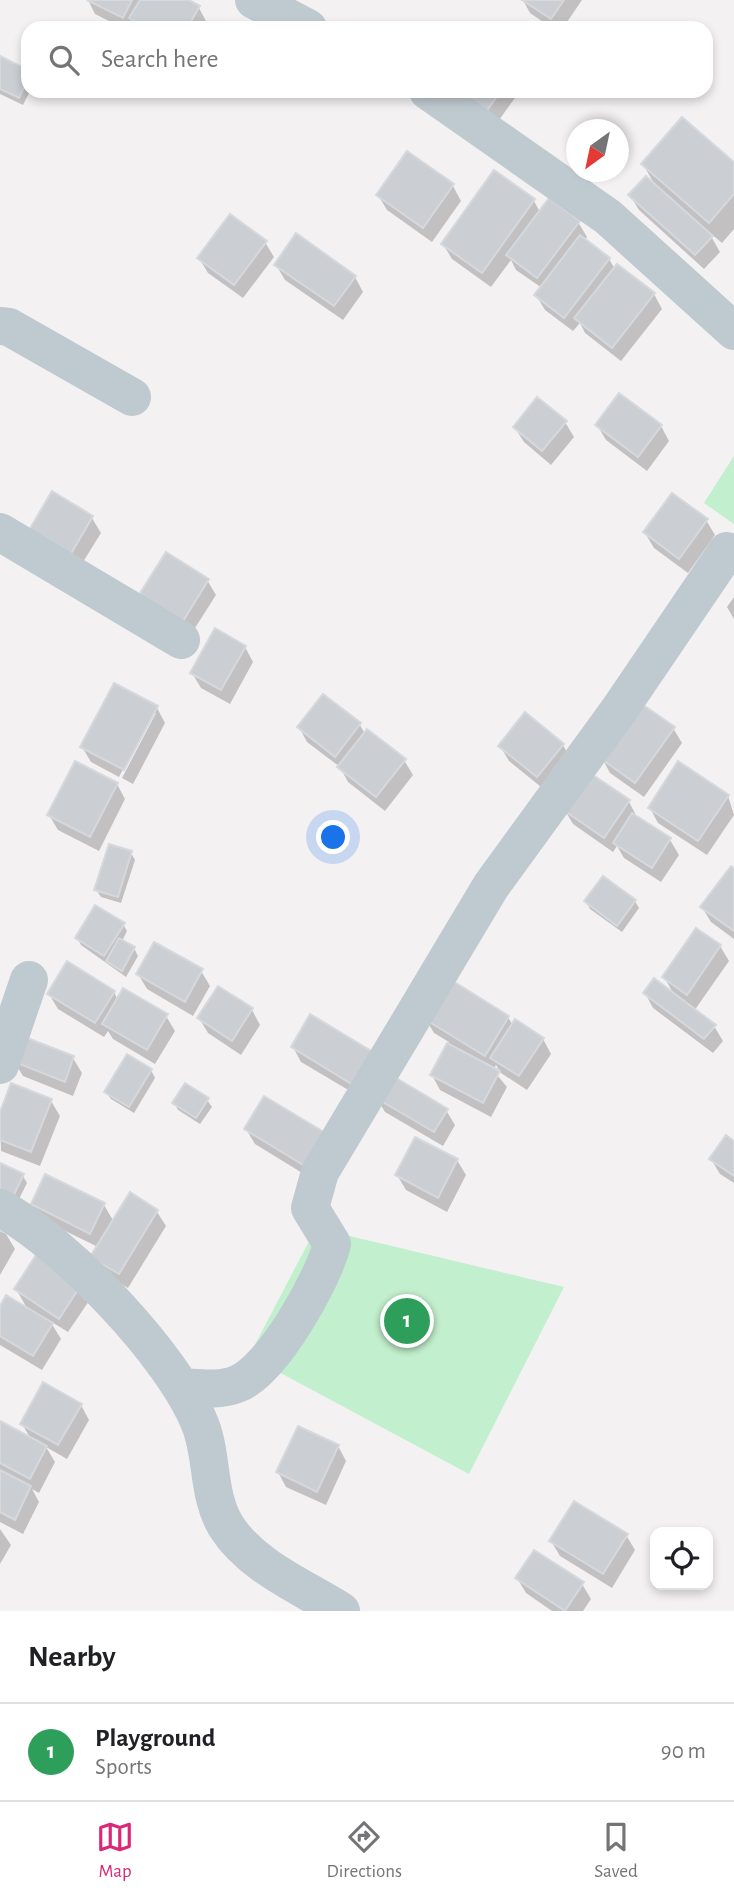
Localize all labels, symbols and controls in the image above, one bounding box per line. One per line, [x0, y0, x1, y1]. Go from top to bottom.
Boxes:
search box [21, 21, 713, 98]
icon: search [45, 41, 83, 79]
text: Search here [101, 46, 219, 72]
north arrow [566, 119, 629, 182]
your location [316, 820, 350, 854]
pin: 1 [384, 1295, 430, 1347]
map controls [650, 1527, 713, 1590]
button: locate [650, 1527, 713, 1590]
text: Nearby [28, 1642, 116, 1672]
text: Playground [95, 1725, 215, 1751]
text: 1 [47, 1740, 55, 1763]
text: 90 m [661, 1740, 706, 1763]
text: Sports [95, 1756, 152, 1779]
tab: Map [96, 1818, 134, 1883]
tab: Directions [326, 1818, 402, 1883]
tab: Saved [594, 1818, 638, 1883]

